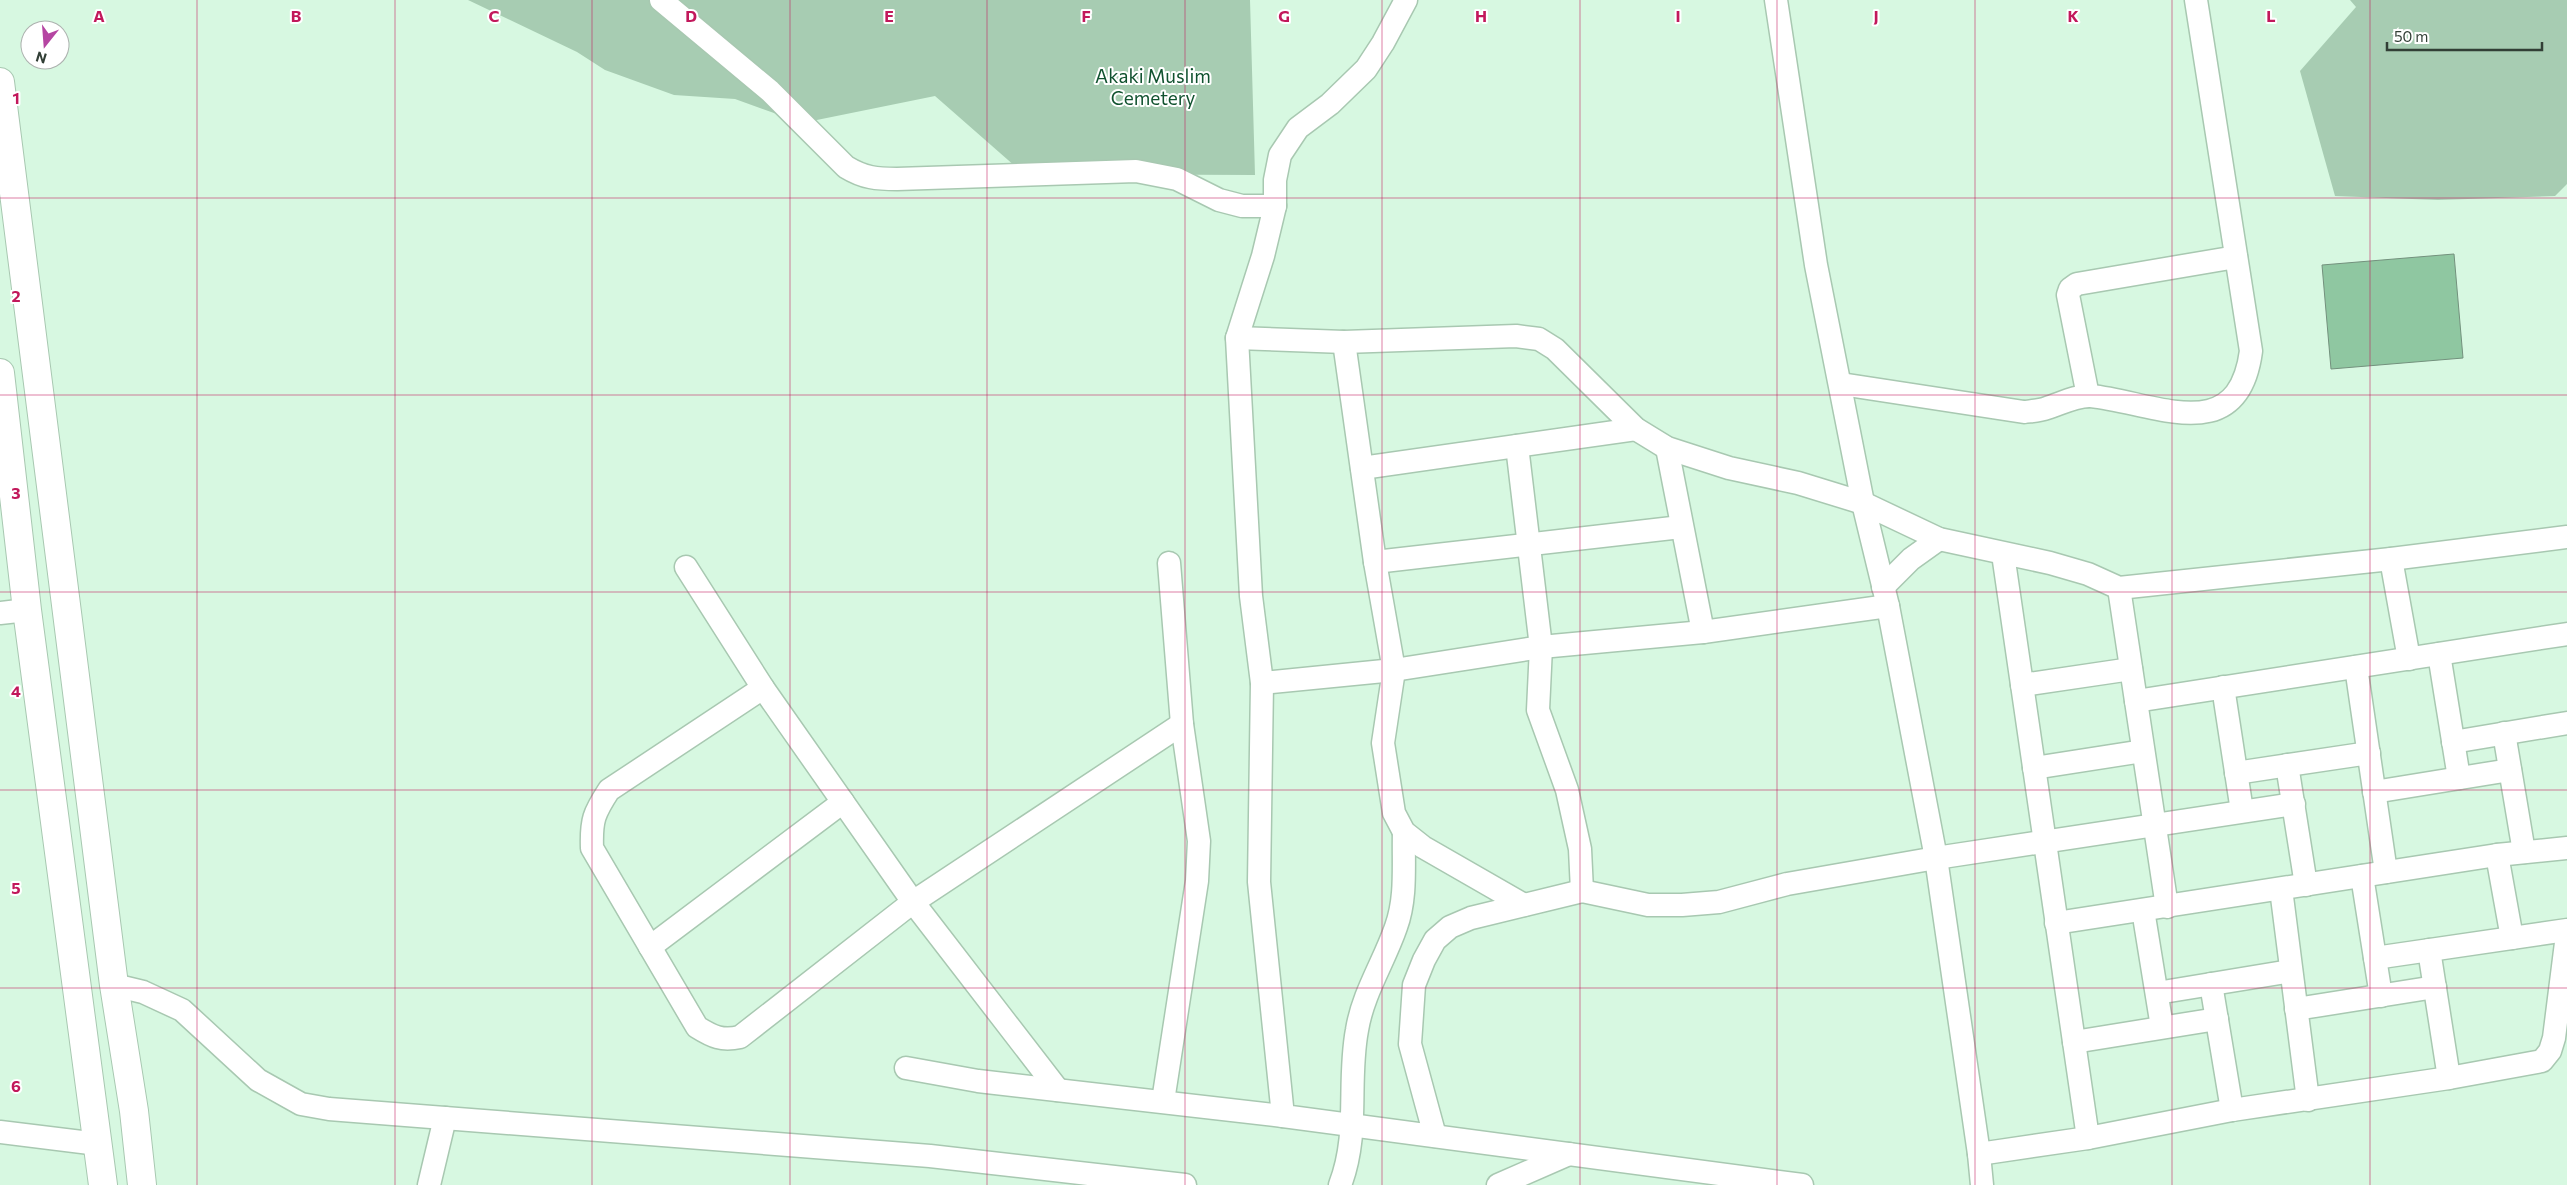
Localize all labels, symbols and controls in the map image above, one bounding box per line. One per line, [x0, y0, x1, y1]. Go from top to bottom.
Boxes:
text: A [93, 6, 105, 25]
text: B [291, 6, 302, 25]
text: C [489, 6, 500, 25]
text: D [685, 6, 697, 25]
text: E [884, 6, 894, 25]
text: F [1081, 6, 1091, 25]
text: G [1278, 6, 1290, 25]
text: H [1475, 6, 1487, 25]
text: I [1675, 6, 1681, 25]
text: J [1873, 6, 1879, 25]
text: K [2067, 6, 2079, 25]
text: L [2266, 6, 2276, 25]
north arrow [20, 20, 70, 70]
scale bar [2387, 20, 2542, 52]
text: 50 m [2394, 27, 2428, 45]
text: N [34, 48, 49, 68]
park label: Akaki Muslim Cemetery [1095, 64, 1211, 109]
text: 1 [12, 88, 20, 107]
text: 2 [11, 286, 21, 305]
text: 3 [11, 483, 21, 502]
text: 4 [11, 681, 21, 700]
text: 5 [11, 878, 21, 897]
text: 6 [11, 1076, 21, 1095]

